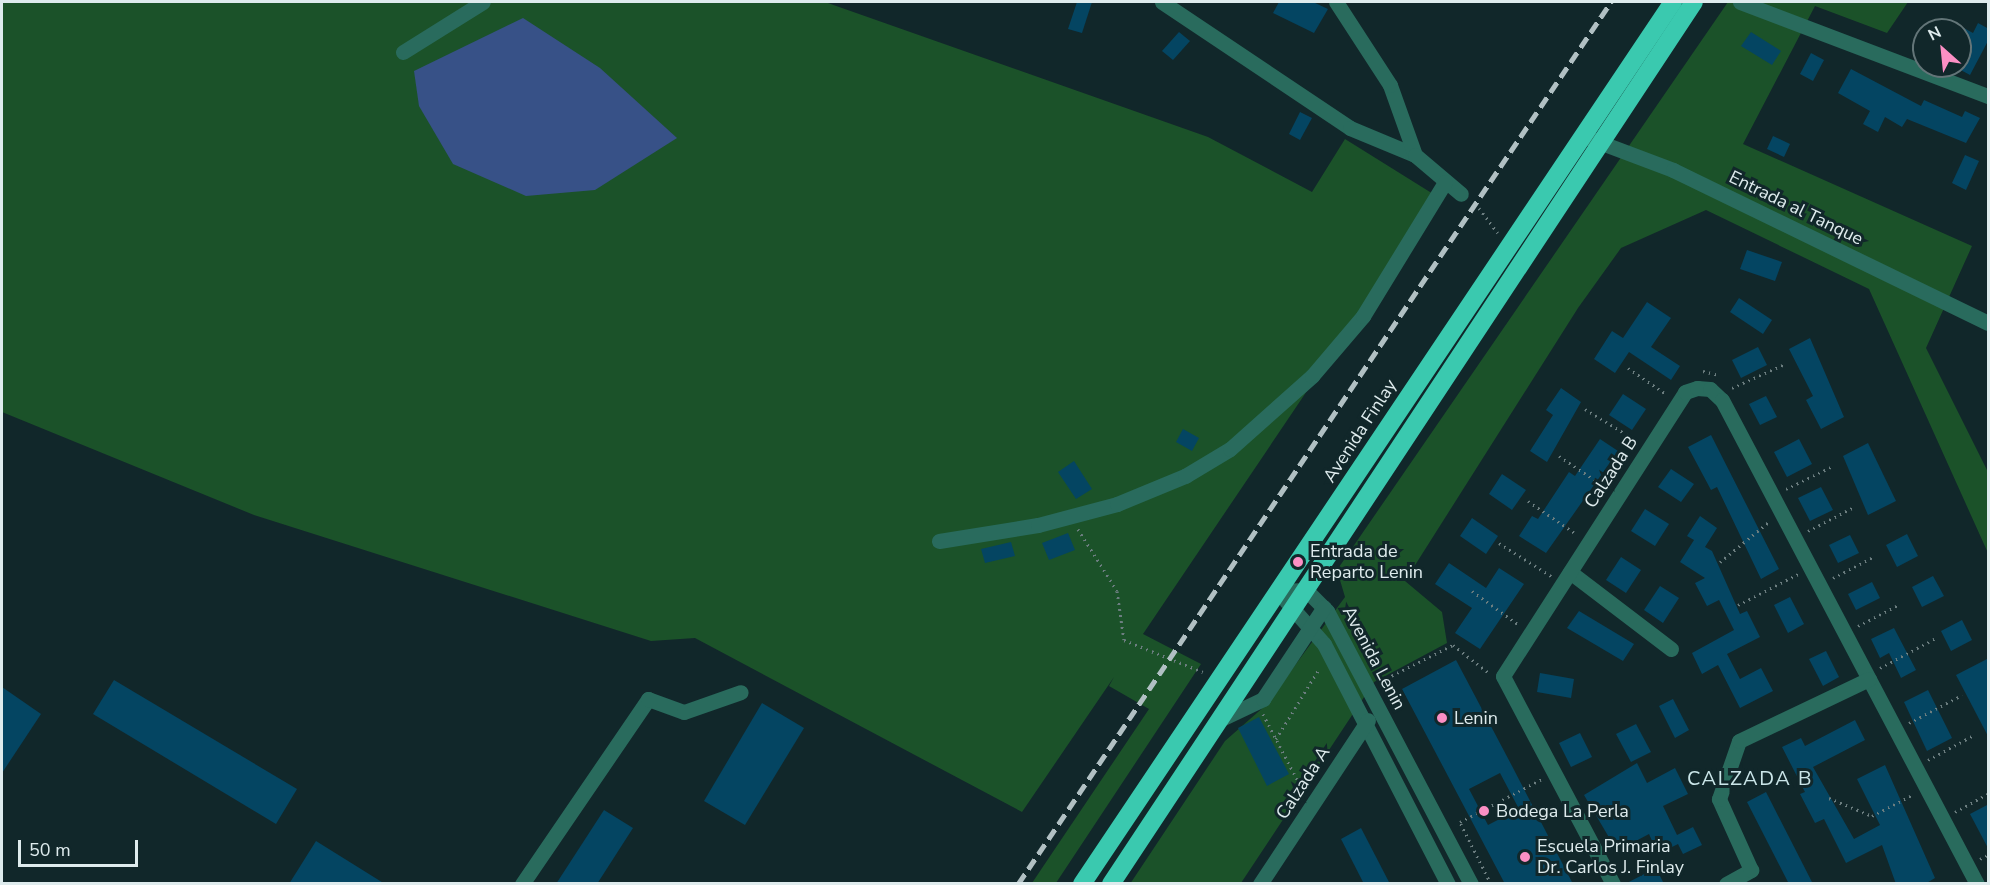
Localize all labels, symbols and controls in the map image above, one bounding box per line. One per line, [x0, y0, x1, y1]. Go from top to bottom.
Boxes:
north arrow [1912, 18, 1972, 78]
text: N [1924, 21, 1945, 46]
street label: Entrada al Tanque [1725, 166, 1867, 250]
street label: Avenida Finlay [1319, 375, 1401, 487]
street label: Calzada B [1580, 432, 1642, 512]
place label: Entrada de Reparto Lenin [1310, 541, 1423, 584]
marker: Entrada de Reparto Lenin [1291, 555, 1305, 569]
street label: Avenida Lenin [1338, 602, 1410, 714]
place label: Lenin [1454, 707, 1498, 729]
marker: Lenin [1435, 711, 1449, 725]
street label: Calzada A [1272, 743, 1334, 823]
district label: CALZADA B [1687, 766, 1813, 790]
place label: Bodega La Perla [1496, 800, 1629, 822]
marker: Bodega La Perla [1477, 804, 1491, 818]
scale bar [21, 828, 141, 866]
place label: Escuela Primaria Dr. Carlos J. Finlay [1537, 836, 1684, 878]
text: 50 m [29, 838, 71, 862]
marker: Escuela Primaria Dr. Carlos J. Finlay [1518, 850, 1532, 864]

